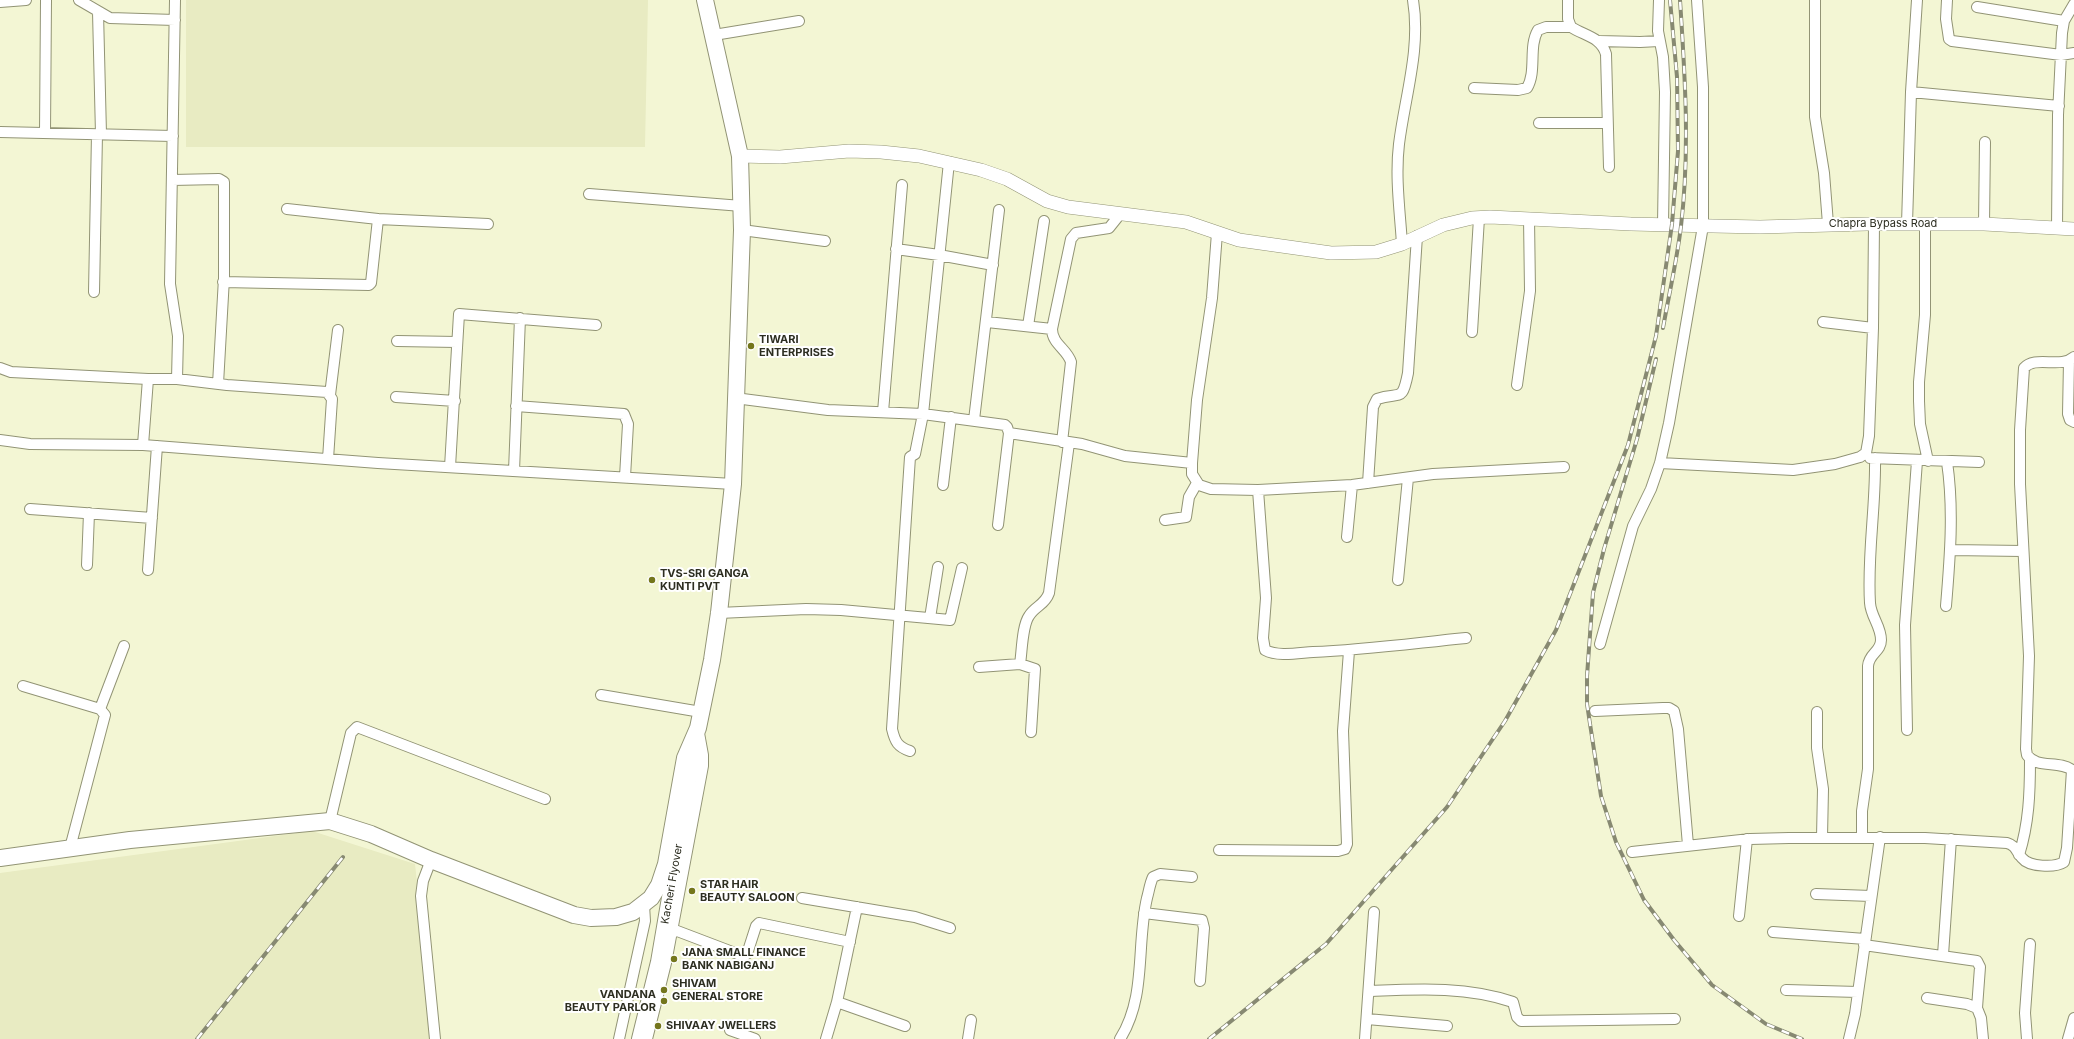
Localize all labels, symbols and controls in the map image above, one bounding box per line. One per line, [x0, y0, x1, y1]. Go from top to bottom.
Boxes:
street label: Chapra Bypass Road [1829, 217, 1937, 231]
place label: TIWARI ENTERPRISES [759, 333, 834, 359]
marker: TIWARI ENTERPRISES [746, 341, 756, 351]
place label: TVS-SRI GANGA KUNTI PVT [660, 567, 749, 593]
marker: TVS-SRI GANGA KUNTI PVT [647, 575, 657, 585]
street label: Kacheri Flyover [658, 843, 686, 925]
place label: STAR HAIR BEAUTY SALOON [700, 878, 795, 904]
marker: STAR HAIR BEAUTY SALOON [687, 886, 697, 896]
place label: JANA SMALL FINANCE BANK NABIGANJ [682, 946, 806, 972]
marker: JANA SMALL FINANCE BANK NABIGANJ [669, 954, 679, 964]
place label: SHIVAM GENERAL STORE [672, 977, 763, 1003]
marker: SHIVAM GENERAL STORE [659, 985, 669, 995]
place label: VANDANA BEAUTY PARLOR [565, 988, 656, 1014]
marker: VANDANA BEAUTY PARLOR [659, 996, 669, 1006]
place label: SHIVAAY JWELLERS [666, 1019, 776, 1033]
marker: SHIVAAY JWELLERS [653, 1021, 663, 1031]

